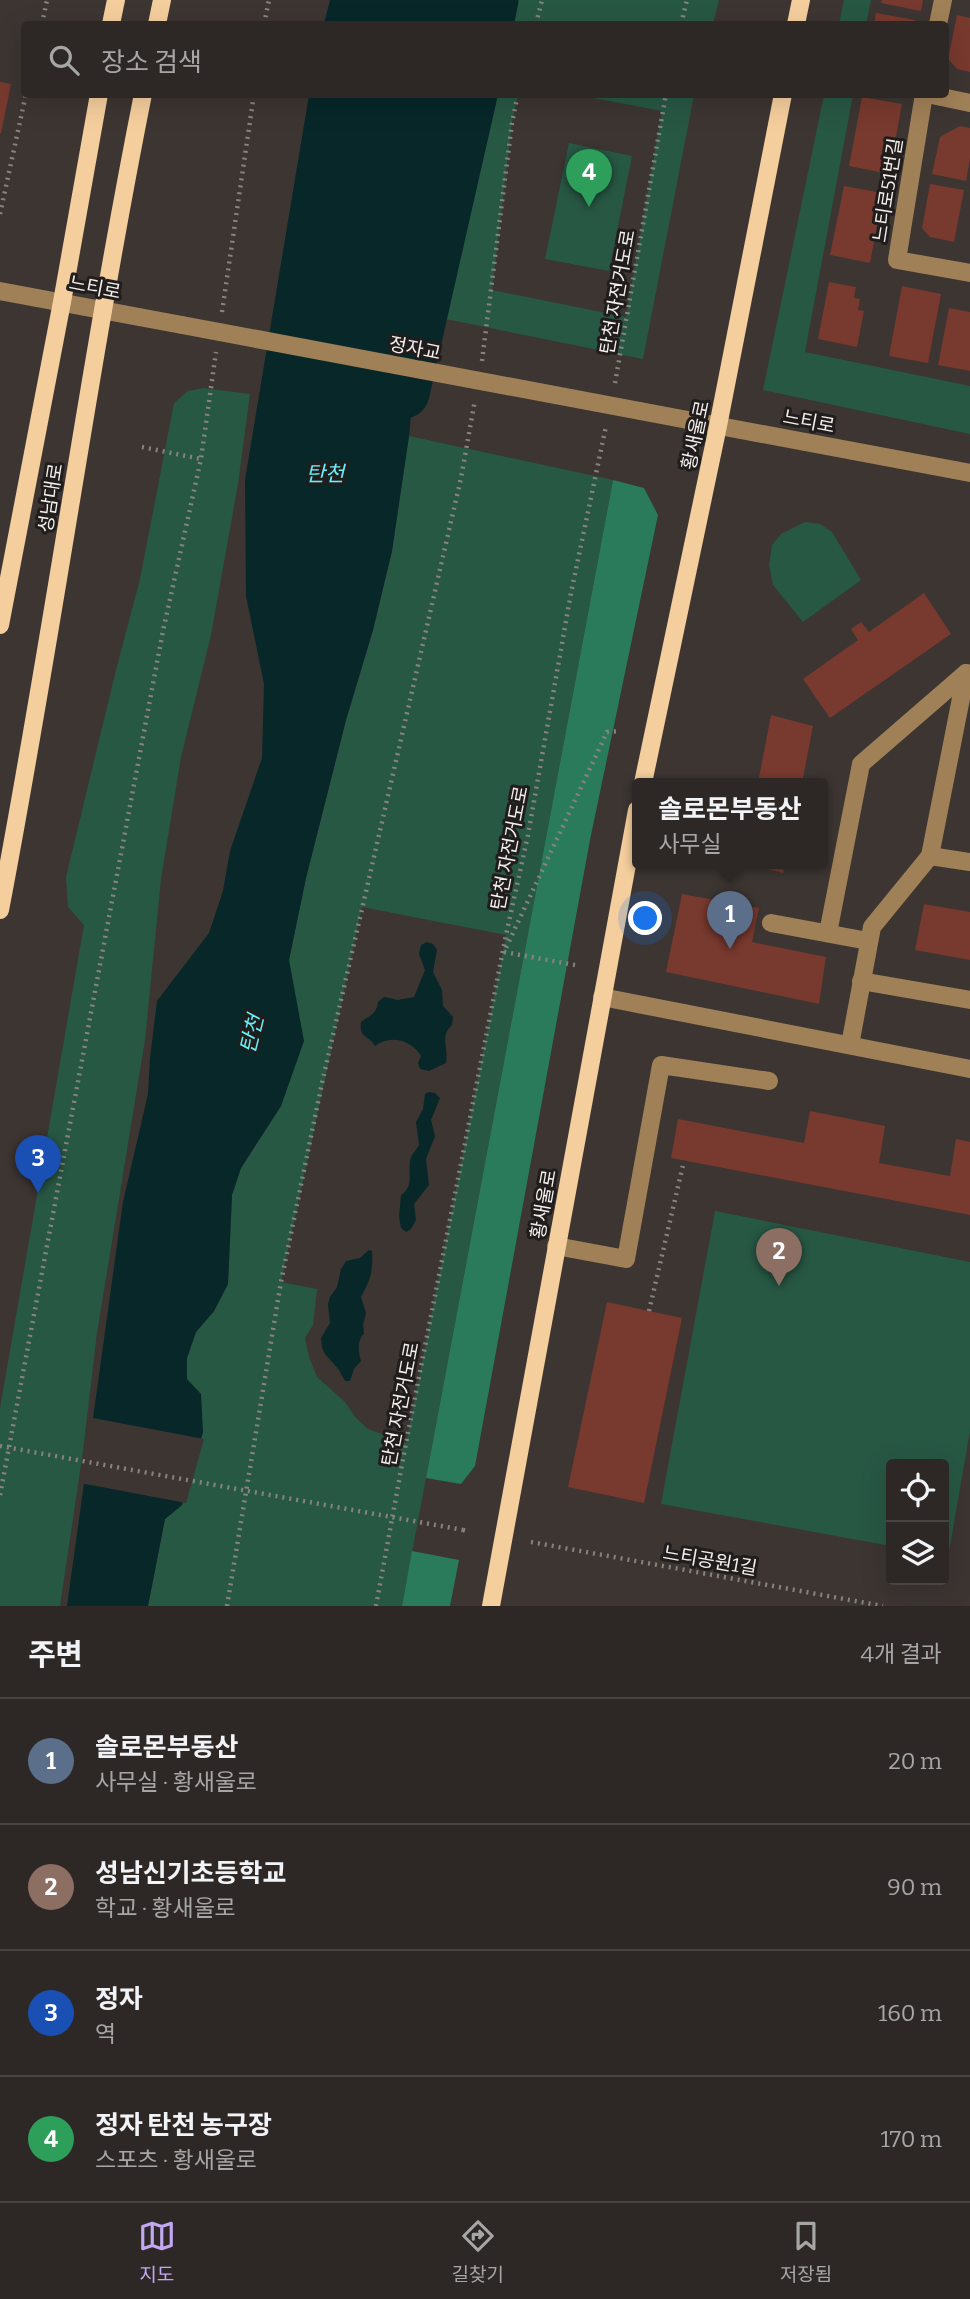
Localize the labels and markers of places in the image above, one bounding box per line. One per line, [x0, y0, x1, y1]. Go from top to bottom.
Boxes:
pin: 4 [566, 149, 612, 207]
pin: 1 [707, 891, 753, 949]
pin: 3 [15, 1135, 61, 1193]
pin: 2 [756, 1228, 802, 1286]

